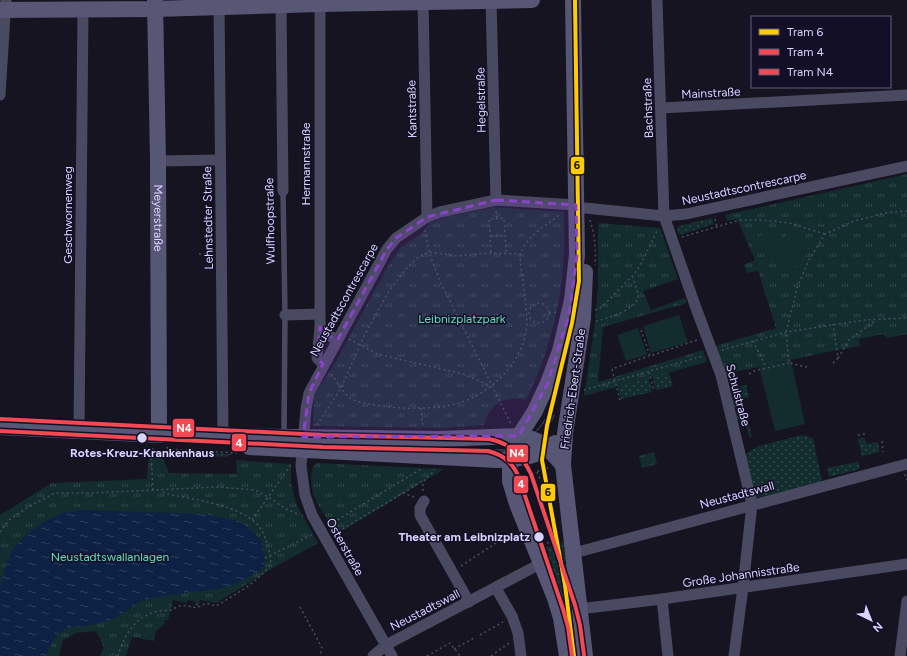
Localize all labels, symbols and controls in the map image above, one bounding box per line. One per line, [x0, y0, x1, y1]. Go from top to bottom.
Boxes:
legend [751, 16, 891, 88]
text: Tram 6 [787, 25, 823, 39]
text: Tram 4 [787, 45, 824, 59]
text: Tram N4 [787, 65, 834, 79]
street label: Hegelstraße [473, 67, 489, 133]
street label: Bachstraße [640, 77, 656, 138]
street label: Kantstraße [404, 79, 420, 138]
street label: Mainstraße [681, 84, 741, 102]
street label: Hermannstraße [299, 122, 313, 205]
line badge: 6 [570, 156, 585, 175]
text: 6 [574, 159, 581, 172]
street label: Geschwornenweg [61, 166, 75, 264]
street label: Lehnstedter Straße [200, 166, 216, 270]
street label: Neustadtscontrescarpe [680, 168, 808, 208]
street label: Wulfhoopstraße [262, 177, 278, 264]
street label: Meyerstraße [151, 184, 165, 252]
street label: Neustadtscontrescarpe [307, 241, 381, 359]
park label: Leibnizplatzpark [418, 312, 506, 326]
street label: Friedrich-Ebert-Straße [558, 327, 588, 450]
street label: Schulstraße [723, 363, 753, 428]
line badge: N4 [172, 418, 195, 438]
text: N4 [176, 422, 192, 435]
marker: Rotes-Kreuz-Krankenhaus [135, 431, 149, 445]
line badge: 4 [231, 433, 247, 452]
text: 4 [236, 437, 243, 450]
line badge: N4 [506, 444, 529, 463]
place label: Rotes-Kreuz-Krankenhaus [70, 446, 214, 460]
text: N4 [509, 447, 525, 460]
line badge: 4 [513, 475, 529, 494]
text: 4 [518, 478, 525, 491]
street label: Neustadtswall [698, 478, 776, 512]
line badge: 6 [540, 483, 556, 502]
text: 6 [545, 486, 552, 499]
street label: Osterstraße [323, 516, 367, 579]
place label: Theater am Leibnizplatz [398, 530, 530, 544]
marker: Theater am Leibnizplatz [532, 530, 546, 544]
park label: Neustadtswallanlagen [51, 550, 170, 564]
street label: Große Johannisstraße [682, 560, 801, 590]
street label: Neustadtswall [388, 586, 462, 634]
north arrow [851, 600, 891, 640]
text: N [870, 619, 885, 635]

